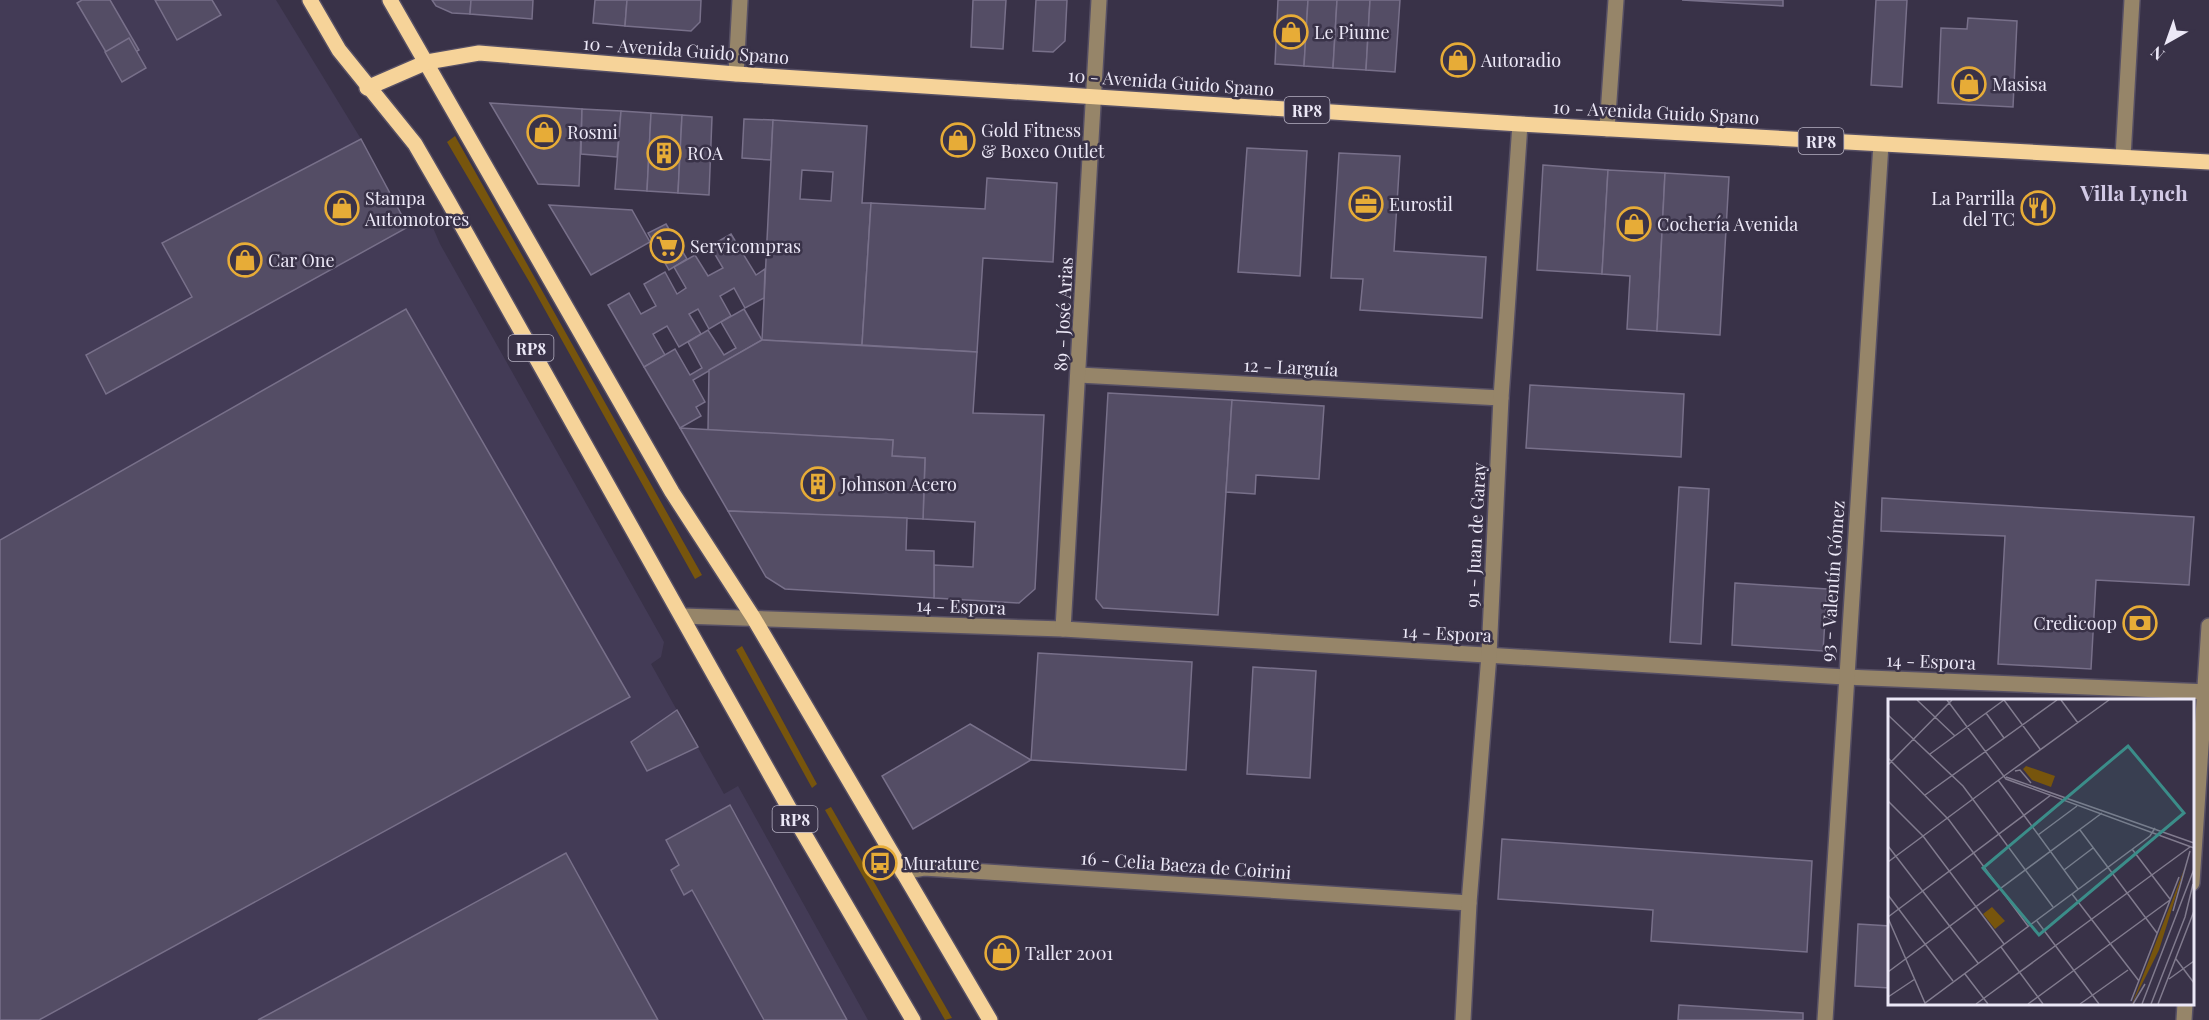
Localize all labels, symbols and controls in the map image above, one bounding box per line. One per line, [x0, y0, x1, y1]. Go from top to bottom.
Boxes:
north arrow [2137, 12, 2197, 72]
shop icon: Le Piume [1273, 14, 1309, 50]
place label: Le Piume [1314, 20, 1390, 44]
street label: 10 - Avenida Guido Spano [582, 31, 790, 69]
shop icon: Autoradio [1440, 42, 1476, 78]
text: N [2146, 42, 2168, 66]
place label: Autoradio [1480, 48, 1561, 72]
street label: 10 - Avenida Guido Spano [1067, 63, 1275, 101]
shop icon: Masisa [1951, 66, 1987, 102]
place label: Masisa [1992, 72, 2047, 96]
street label: 10 - Avenida Guido Spano [1552, 95, 1760, 129]
road number: RP8 [1284, 97, 1330, 123]
shop icon: Rosmi [526, 114, 562, 150]
place label: Gold Fitness & Boxeo Outlet [981, 118, 1105, 163]
place label: Rosmi [567, 120, 618, 144]
shop icon: Gold Fitness & Boxeo Outlet [940, 122, 976, 158]
road number: RP8 [1798, 128, 1844, 154]
building icon: ROA [646, 135, 682, 171]
place label: ROA [687, 141, 724, 165]
district label: Villa Lynch [2079, 178, 2188, 206]
place label: Stampa Automotores [364, 186, 469, 231]
office icon: Eurostil [1348, 186, 1384, 222]
place label: La Parrilla del TC [1931, 186, 2015, 231]
shop icon: Stampa Automotores [324, 190, 360, 226]
restaurant icon: La Parrilla del TC [2020, 190, 2056, 226]
place label: Eurostil [1389, 192, 1453, 216]
shop icon: Cochería Avenida [1616, 206, 1652, 242]
place label: Cochería Avenida [1657, 212, 1798, 236]
supermarket icon: Servicompras [649, 228, 685, 264]
place label: Servicompras [690, 234, 801, 258]
shop icon: Car One [227, 242, 263, 278]
place label: Car One [268, 248, 335, 272]
street label: 89 - José Arias [1048, 256, 1078, 372]
road number: RP8 [508, 335, 554, 361]
street label: 12 - Larguía [1243, 353, 1339, 381]
street label: 91 - Juan de Garay [1459, 462, 1491, 608]
building icon: Johnson Acero [800, 466, 836, 502]
place label: Johnson Acero [840, 472, 957, 496]
street label: 93 - Valentín Gómez [1814, 500, 1850, 662]
street label: 14 - Espora [916, 592, 1006, 620]
bank icon: Credicoop [2122, 605, 2158, 641]
place label: Credicoop [2033, 611, 2117, 635]
street label: 14 - Espora [1402, 619, 1492, 647]
street label: 14 - Espora [1886, 647, 1976, 675]
inset map [1888, 699, 2194, 1005]
road number: RP8 [772, 806, 818, 832]
bus stop icon: Murature [862, 845, 898, 881]
street label: 16 - Celia Baeza de Coirini [1080, 846, 1292, 884]
place label: Murature [903, 851, 980, 875]
shop icon: Taller 2001 [984, 935, 1020, 971]
place label: Taller 2001 [1025, 941, 1113, 965]

